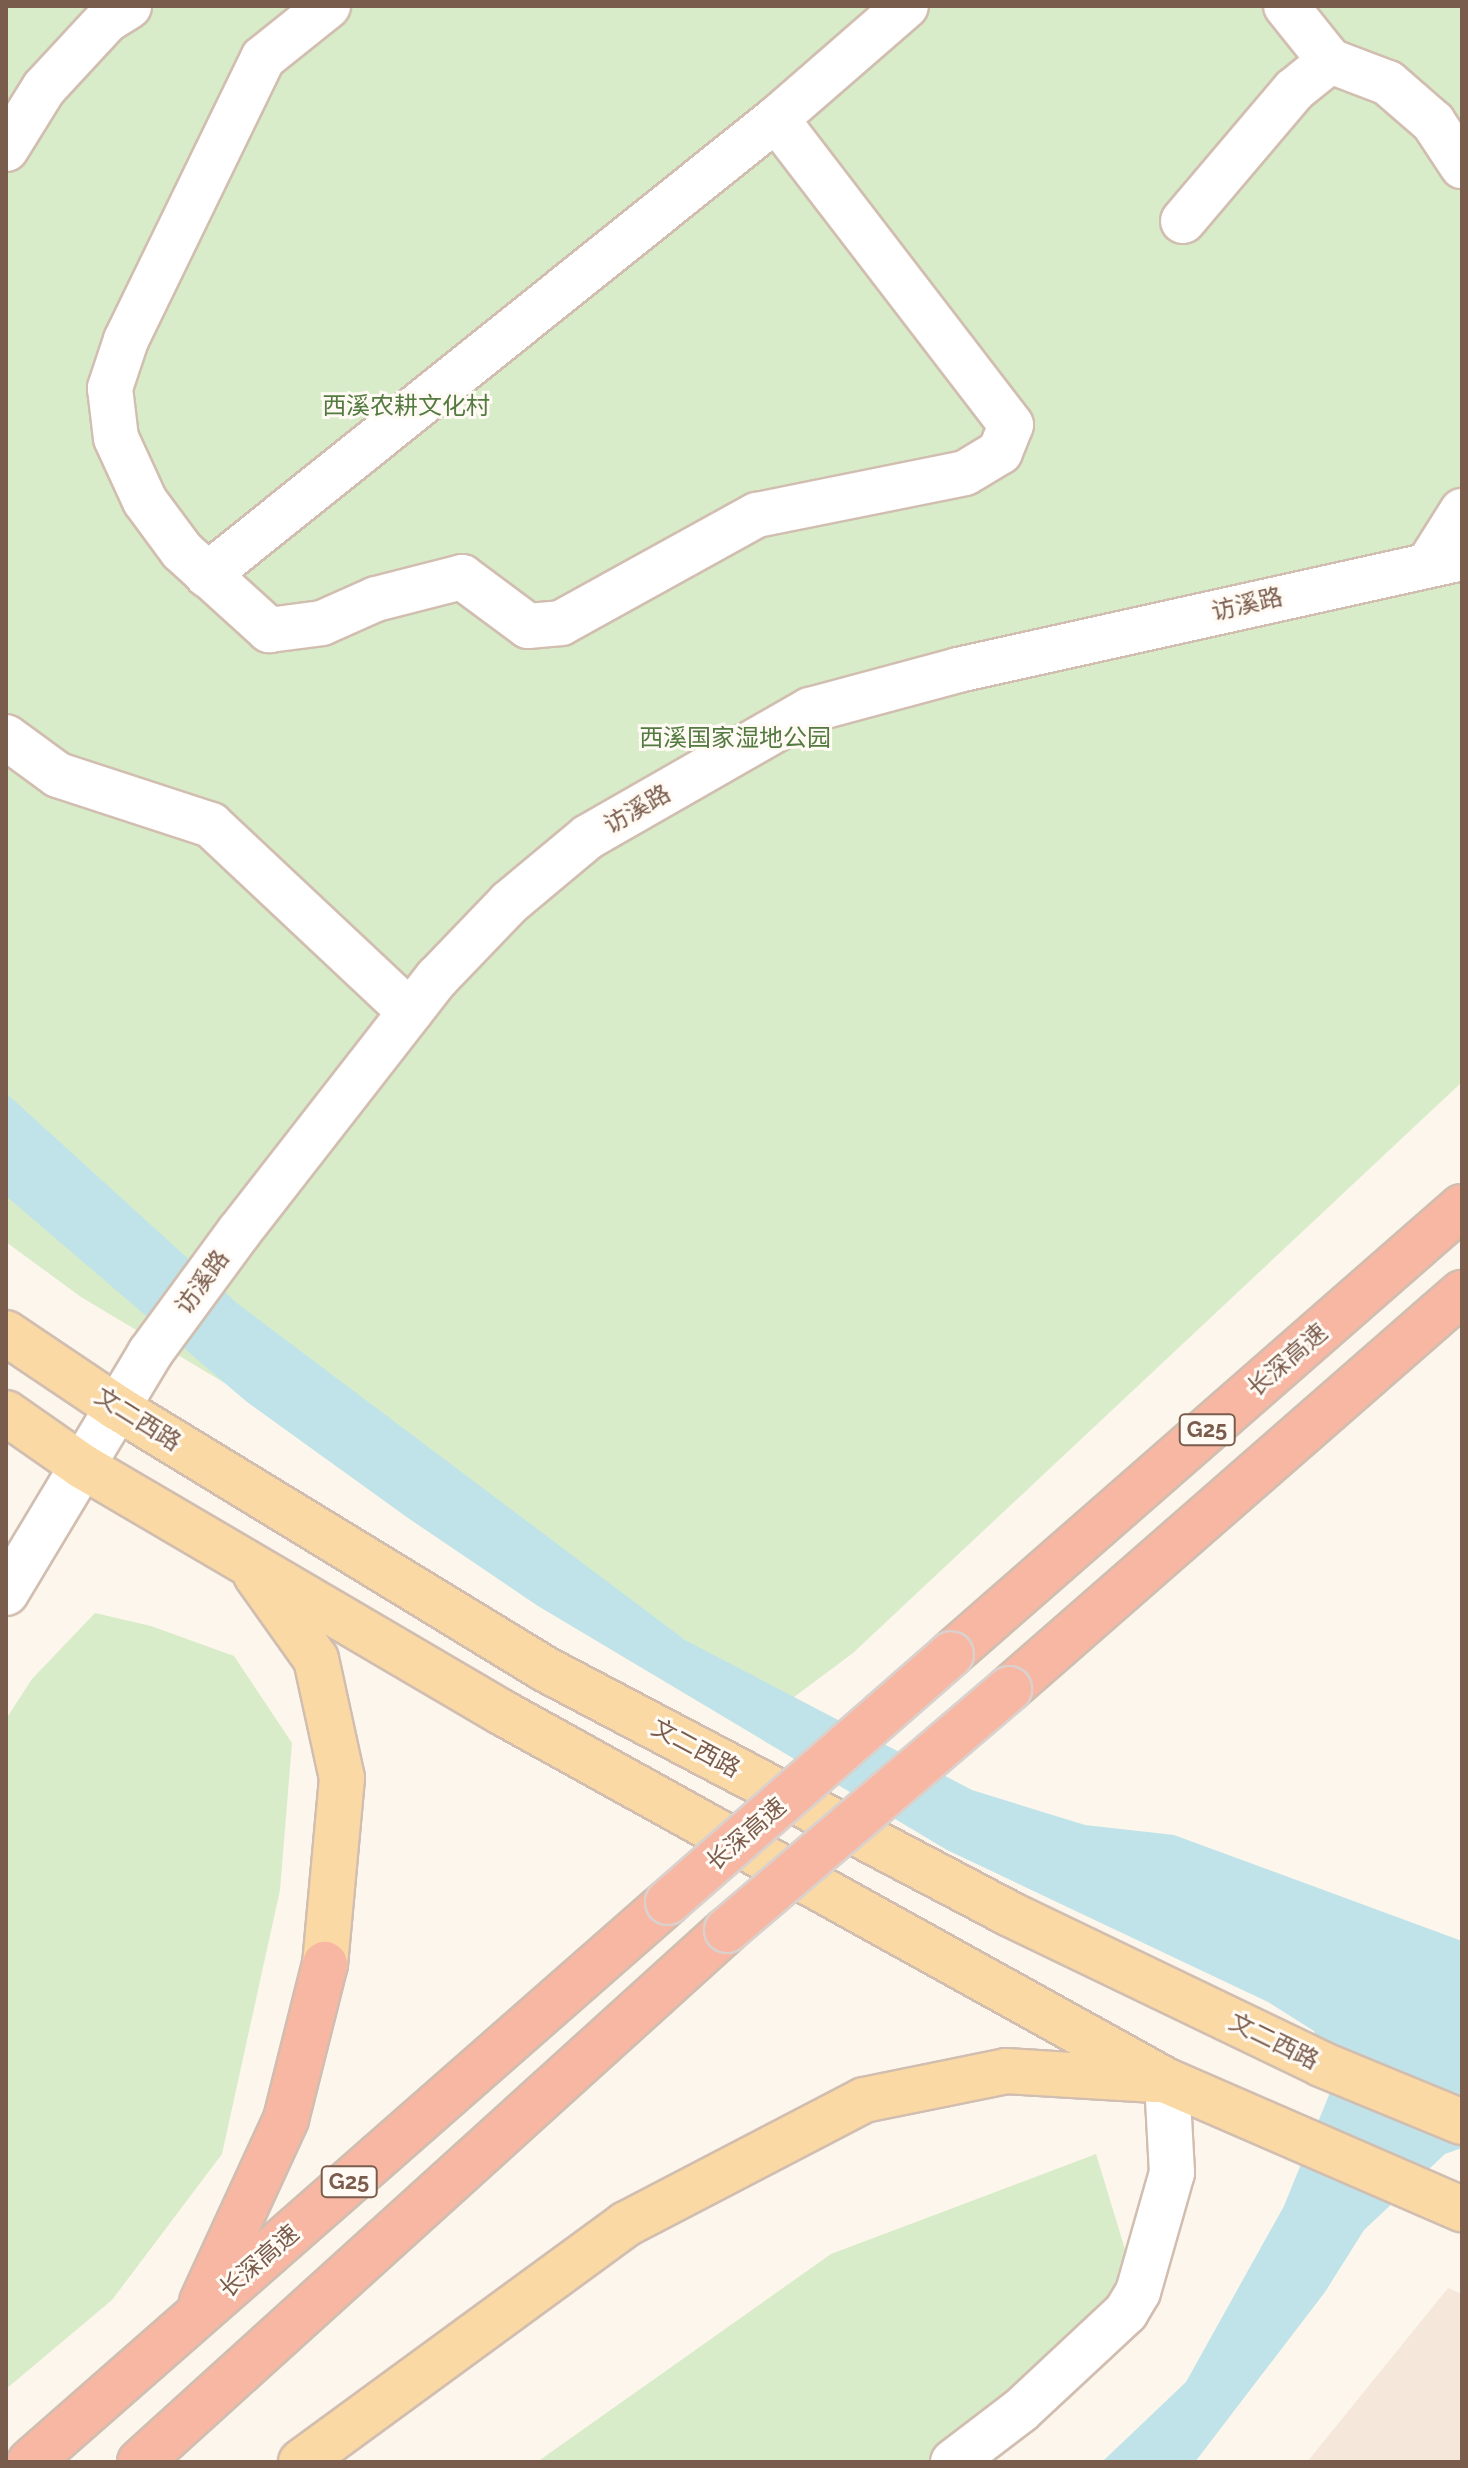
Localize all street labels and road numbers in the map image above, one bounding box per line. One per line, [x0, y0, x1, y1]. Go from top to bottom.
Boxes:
street label: 访溪路 [1209, 582, 1285, 626]
street label: 访溪路 [599, 779, 675, 839]
street label: 访溪路 [169, 1244, 235, 1320]
street label: 长深高速 [1241, 1318, 1333, 1402]
street label: 文二西路 [90, 1381, 186, 1457]
road number: G25 [1177, 1412, 1237, 1448]
street label: 文二西路 [647, 1713, 745, 1783]
street label: 长深高速 [700, 1792, 792, 1876]
street label: 文二西路 [1225, 2007, 1323, 2075]
road number: G25 [319, 2164, 379, 2200]
street label: 长深高速 [213, 2219, 305, 2303]

